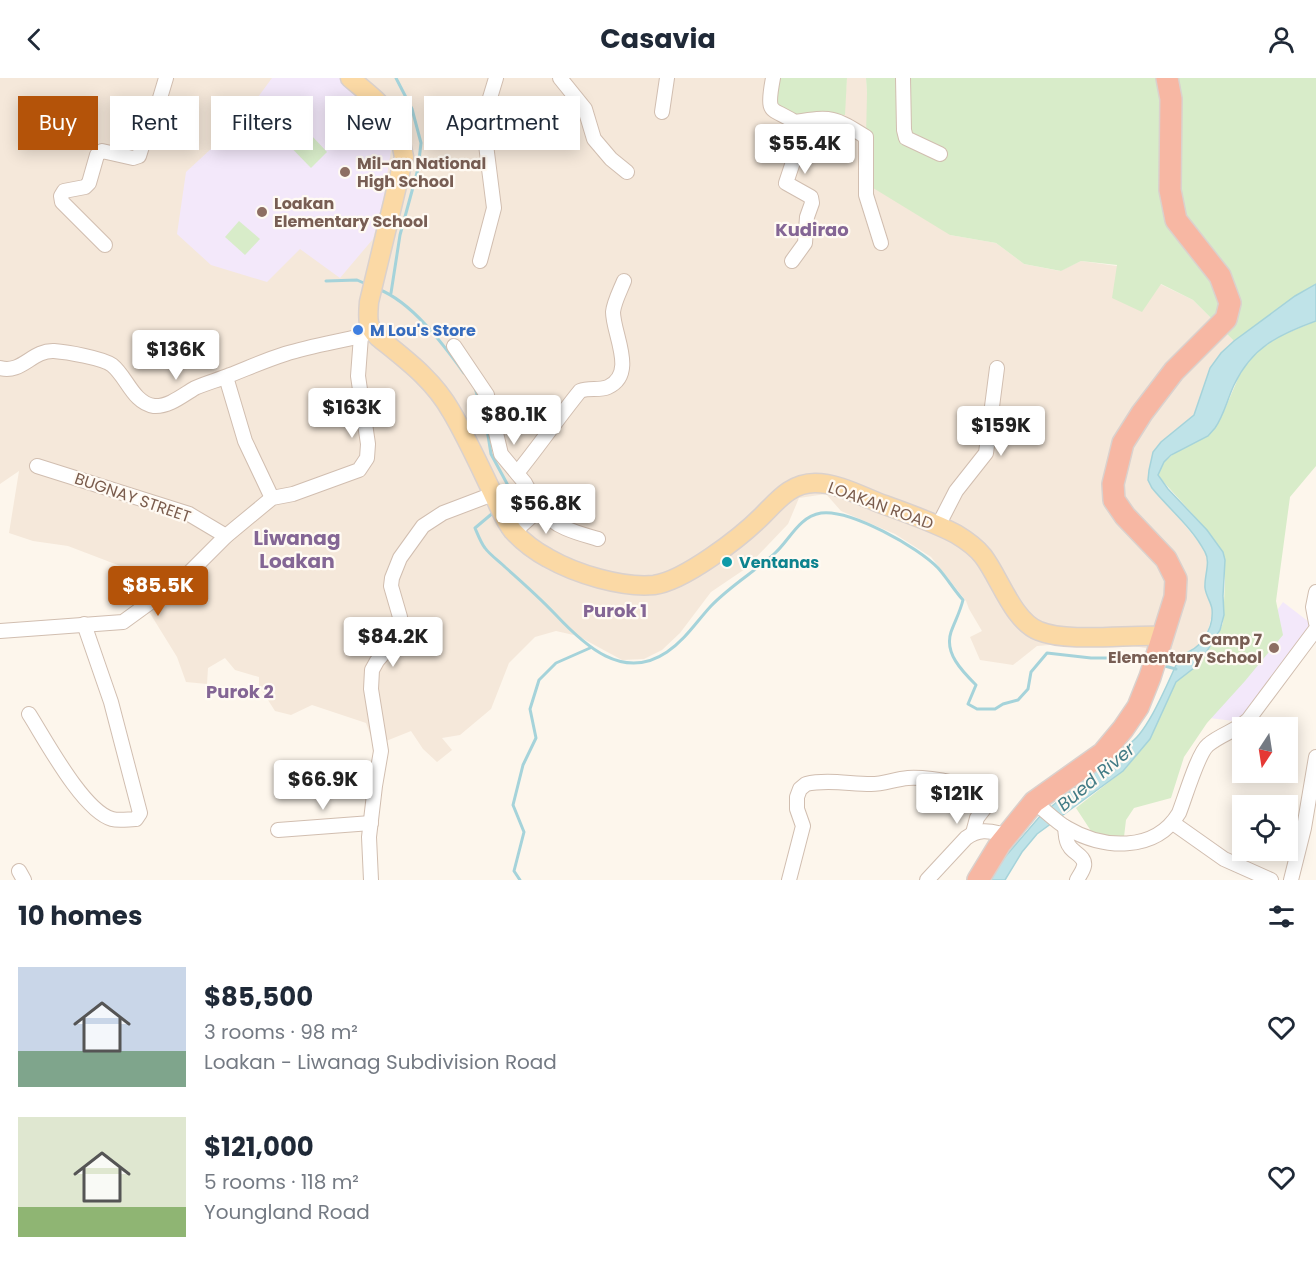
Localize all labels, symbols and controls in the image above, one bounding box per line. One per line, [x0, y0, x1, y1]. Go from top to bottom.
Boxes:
text: Casavia [600, 20, 716, 57]
icon: back [18, 23, 51, 56]
icon: person [1265, 23, 1298, 56]
chip: Buy [18, 96, 98, 150]
chip: Rent [110, 96, 199, 150]
chip: Filters [211, 96, 313, 150]
chip: New [325, 96, 412, 150]
chip: Apartment [424, 96, 580, 150]
pin: $55.4K [756, 124, 854, 175]
text: $55.4K [769, 129, 841, 157]
place label: Mil-an National High School [357, 152, 486, 193]
marker: Mil-an National High School [338, 165, 352, 179]
place label: Loakan Elementary School [274, 192, 428, 233]
marker: Loakan Elementary School [255, 205, 269, 219]
district label: Kudirao [775, 217, 849, 242]
place label: M Lou's Store [370, 319, 476, 342]
marker: M Lou's Store [351, 323, 365, 337]
pin: $136K [134, 330, 218, 381]
text: $136K [146, 335, 206, 363]
pin: $163K [310, 388, 394, 439]
text: $163K [322, 393, 382, 421]
pin: $80.1K [465, 395, 563, 446]
text: $80.1K [481, 400, 547, 428]
pin: $159K [959, 406, 1043, 457]
text: $159K [971, 411, 1031, 439]
street label: BUGNAY STREET [72, 467, 194, 528]
street label: LOAKAN ROAD [825, 476, 937, 535]
pin: $56.8K [497, 484, 595, 535]
text: $56.8K [510, 489, 582, 517]
district label: Liwanag Loakan [254, 524, 340, 575]
place label: Ventanas [739, 551, 819, 574]
marker: Ventanas [720, 555, 734, 569]
pin: $85.5K [109, 566, 207, 617]
text: $85.5K [122, 571, 194, 599]
district label: Purok 1 [583, 598, 647, 623]
pin: $84.2K [344, 617, 442, 668]
text: $84.2K [358, 622, 428, 650]
place label: Camp 7 Elementary School [1108, 628, 1262, 669]
marker: Camp 7 Elementary School [1267, 641, 1281, 655]
district label: Purok 2 [206, 679, 274, 704]
north arrow [1232, 717, 1298, 783]
map controls [1232, 717, 1298, 861]
water label: Bued River [1051, 736, 1141, 817]
pin: $66.9K [274, 760, 372, 811]
text: $66.9K [288, 765, 358, 793]
pin: $121K [915, 774, 999, 825]
text: $121K [930, 779, 984, 807]
button: locate [1232, 795, 1298, 861]
text: 10 homes [18, 898, 142, 934]
icon: filters [1265, 900, 1298, 933]
text: $85,500 [204, 979, 313, 1015]
icon: home [66, 991, 138, 1063]
icon: heart [1265, 1011, 1298, 1044]
text: 3 rooms · 98 m² [204, 1018, 358, 1046]
text: Loakan - Liwanag Subdivision Road [204, 1048, 557, 1076]
text: $121,000 [204, 1129, 314, 1165]
icon: home [66, 1141, 138, 1213]
icon: heart [1265, 1161, 1298, 1194]
text: 5 rooms · 118 m² [204, 1168, 359, 1196]
text: Youngland Road [204, 1198, 370, 1226]

